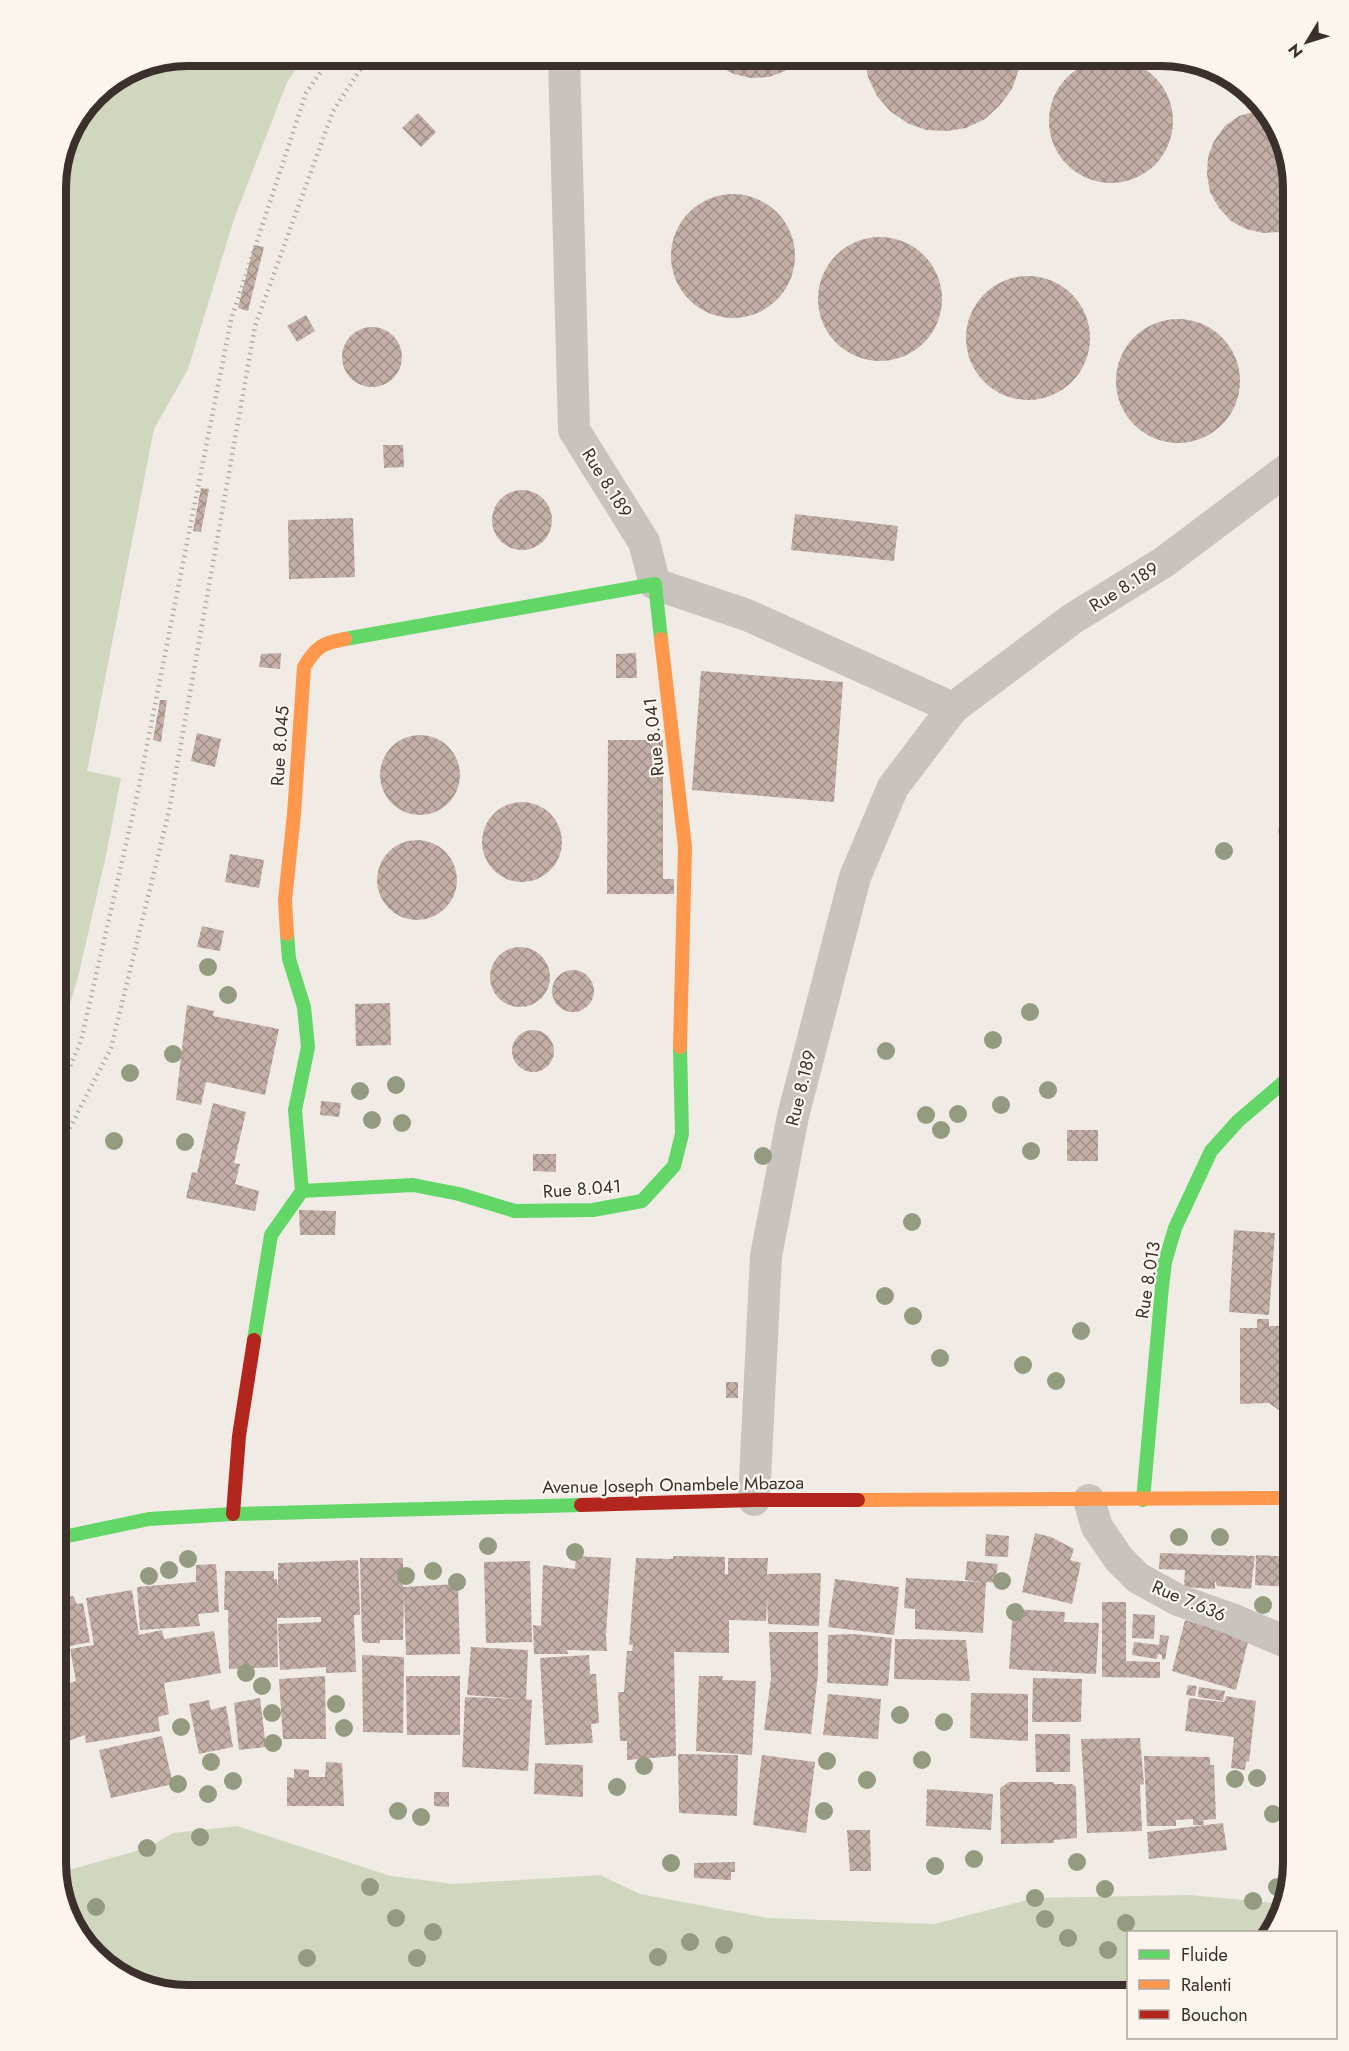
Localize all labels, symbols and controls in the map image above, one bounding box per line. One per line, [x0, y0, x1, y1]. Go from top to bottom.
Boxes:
north arrow [1277, 12, 1337, 72]
text: N [1283, 39, 1309, 63]
street label: Rue 8.189 [575, 443, 639, 523]
street label: Rue 8.189 [1084, 555, 1164, 619]
street label: Rue 8.041 [637, 697, 671, 777]
street label: Rue 8.045 [264, 705, 296, 787]
street label: Rue 8.189 [779, 1047, 823, 1129]
street label: Rue 8.041 [542, 1173, 622, 1205]
street label: Rue 8.013 [1129, 1239, 1167, 1320]
street label: Avenue Joseph Onambele Mbazoa [542, 1470, 804, 1500]
street label: Rue 7.636 [1148, 1574, 1230, 1628]
legend [1127, 1931, 1337, 2039]
text: Fluide [1181, 1942, 1228, 1968]
text: Ralenti [1181, 1972, 1232, 1998]
text: Bouchon [1181, 2002, 1248, 2028]

